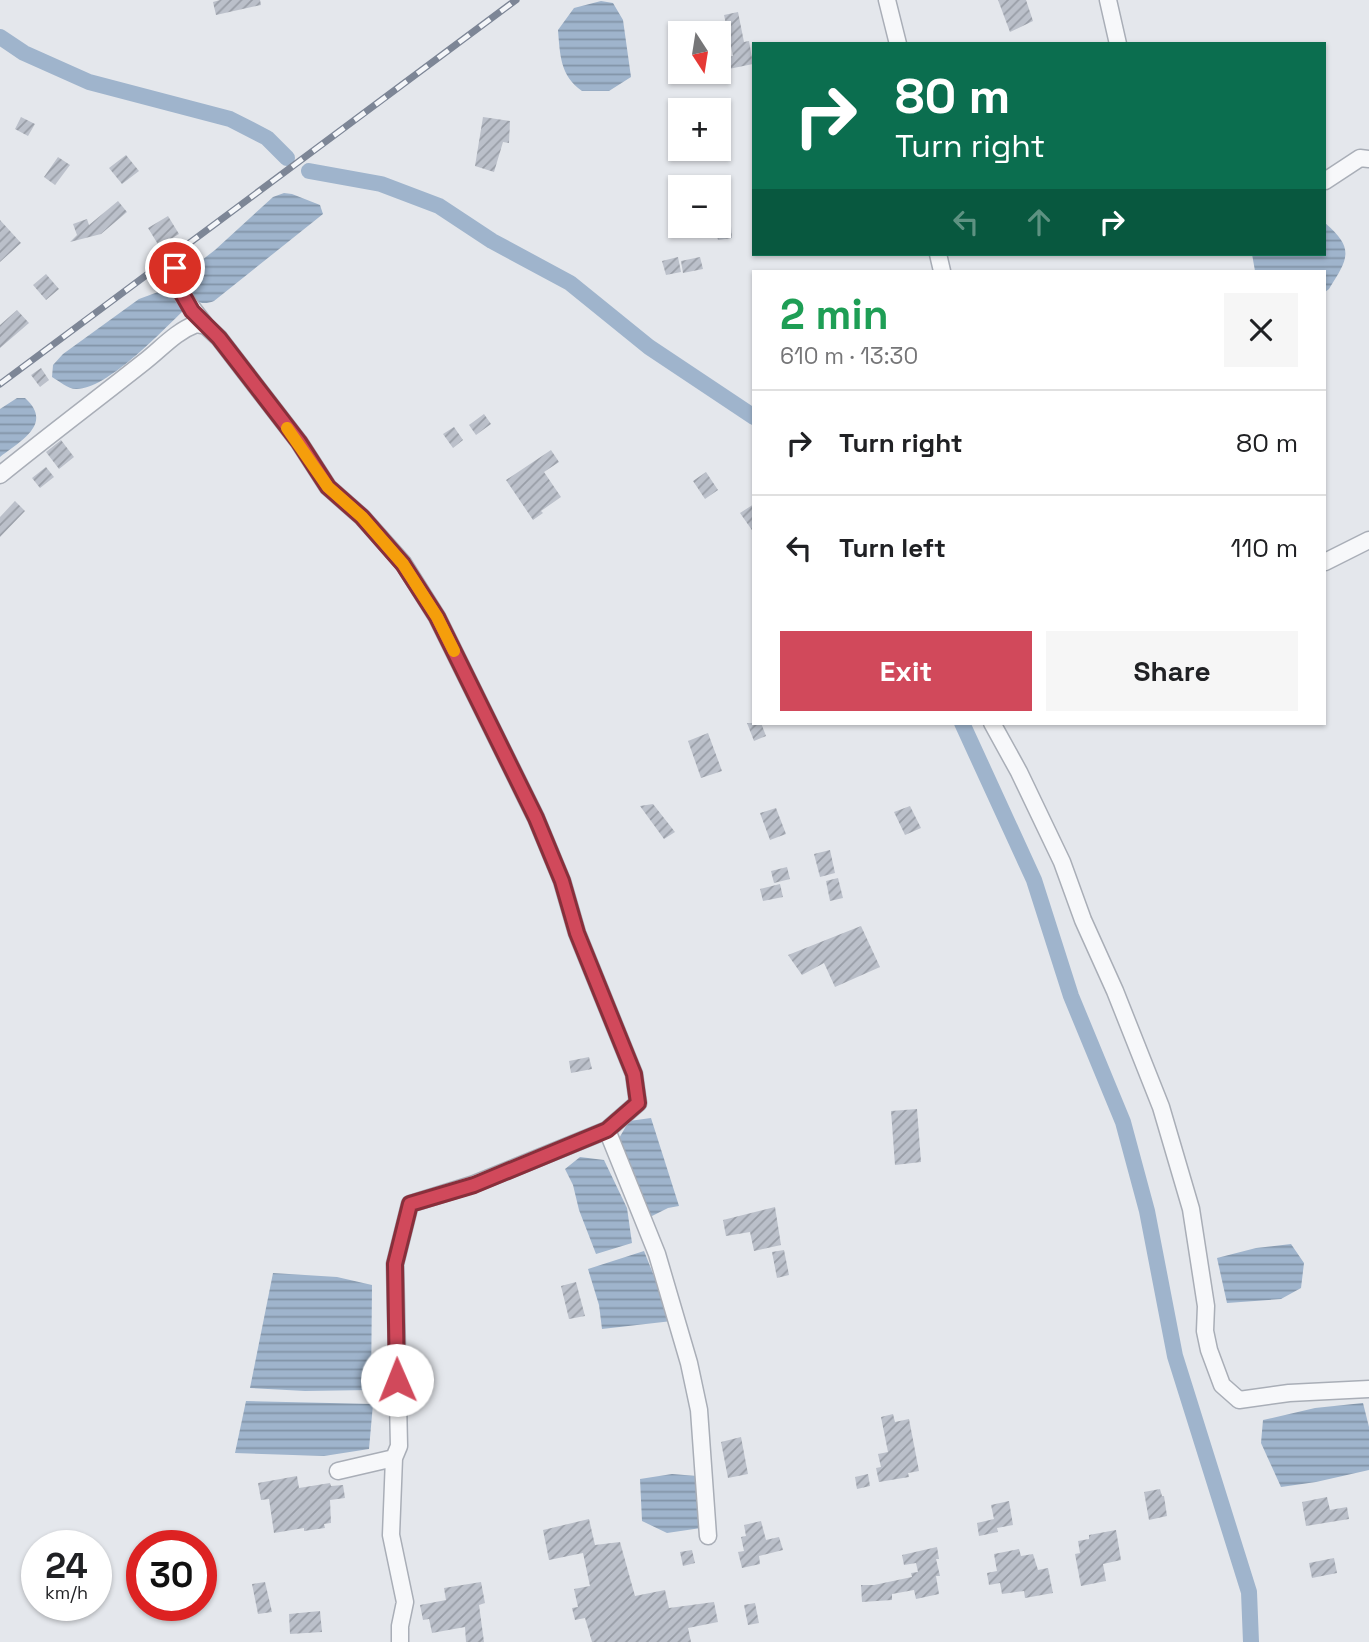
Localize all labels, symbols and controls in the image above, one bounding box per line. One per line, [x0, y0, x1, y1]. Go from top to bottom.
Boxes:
north arrow [668, 21, 732, 84]
map controls [668, 21, 731, 238]
text: 80 m [895, 65, 1010, 127]
icon: right [780, 70, 871, 161]
button: + [668, 98, 731, 161]
text: Turn right [895, 126, 1045, 166]
button: − [668, 175, 731, 238]
icon: left [947, 203, 985, 241]
icon: ahead [1020, 203, 1058, 241]
icon: right [1093, 203, 1131, 241]
pin [145, 238, 205, 298]
icon: arrive [156, 249, 194, 287]
text: 2 min [780, 288, 889, 341]
button: close [1224, 293, 1298, 367]
text: 610 m · 13:30 [780, 341, 918, 371]
icon: right [780, 424, 818, 462]
text: Turn right [839, 426, 963, 460]
text: 80 m [1236, 426, 1298, 460]
icon: left [780, 529, 818, 567]
text: Turn left [839, 531, 946, 565]
text: 110 m [1231, 531, 1298, 565]
button: Exit [780, 631, 1032, 711]
button: Share [1046, 631, 1298, 711]
position arrow [360, 1343, 434, 1417]
speed limit sign: 30 [126, 1530, 217, 1621]
text: 24 [45, 1544, 88, 1588]
text: km/h [45, 1581, 88, 1604]

